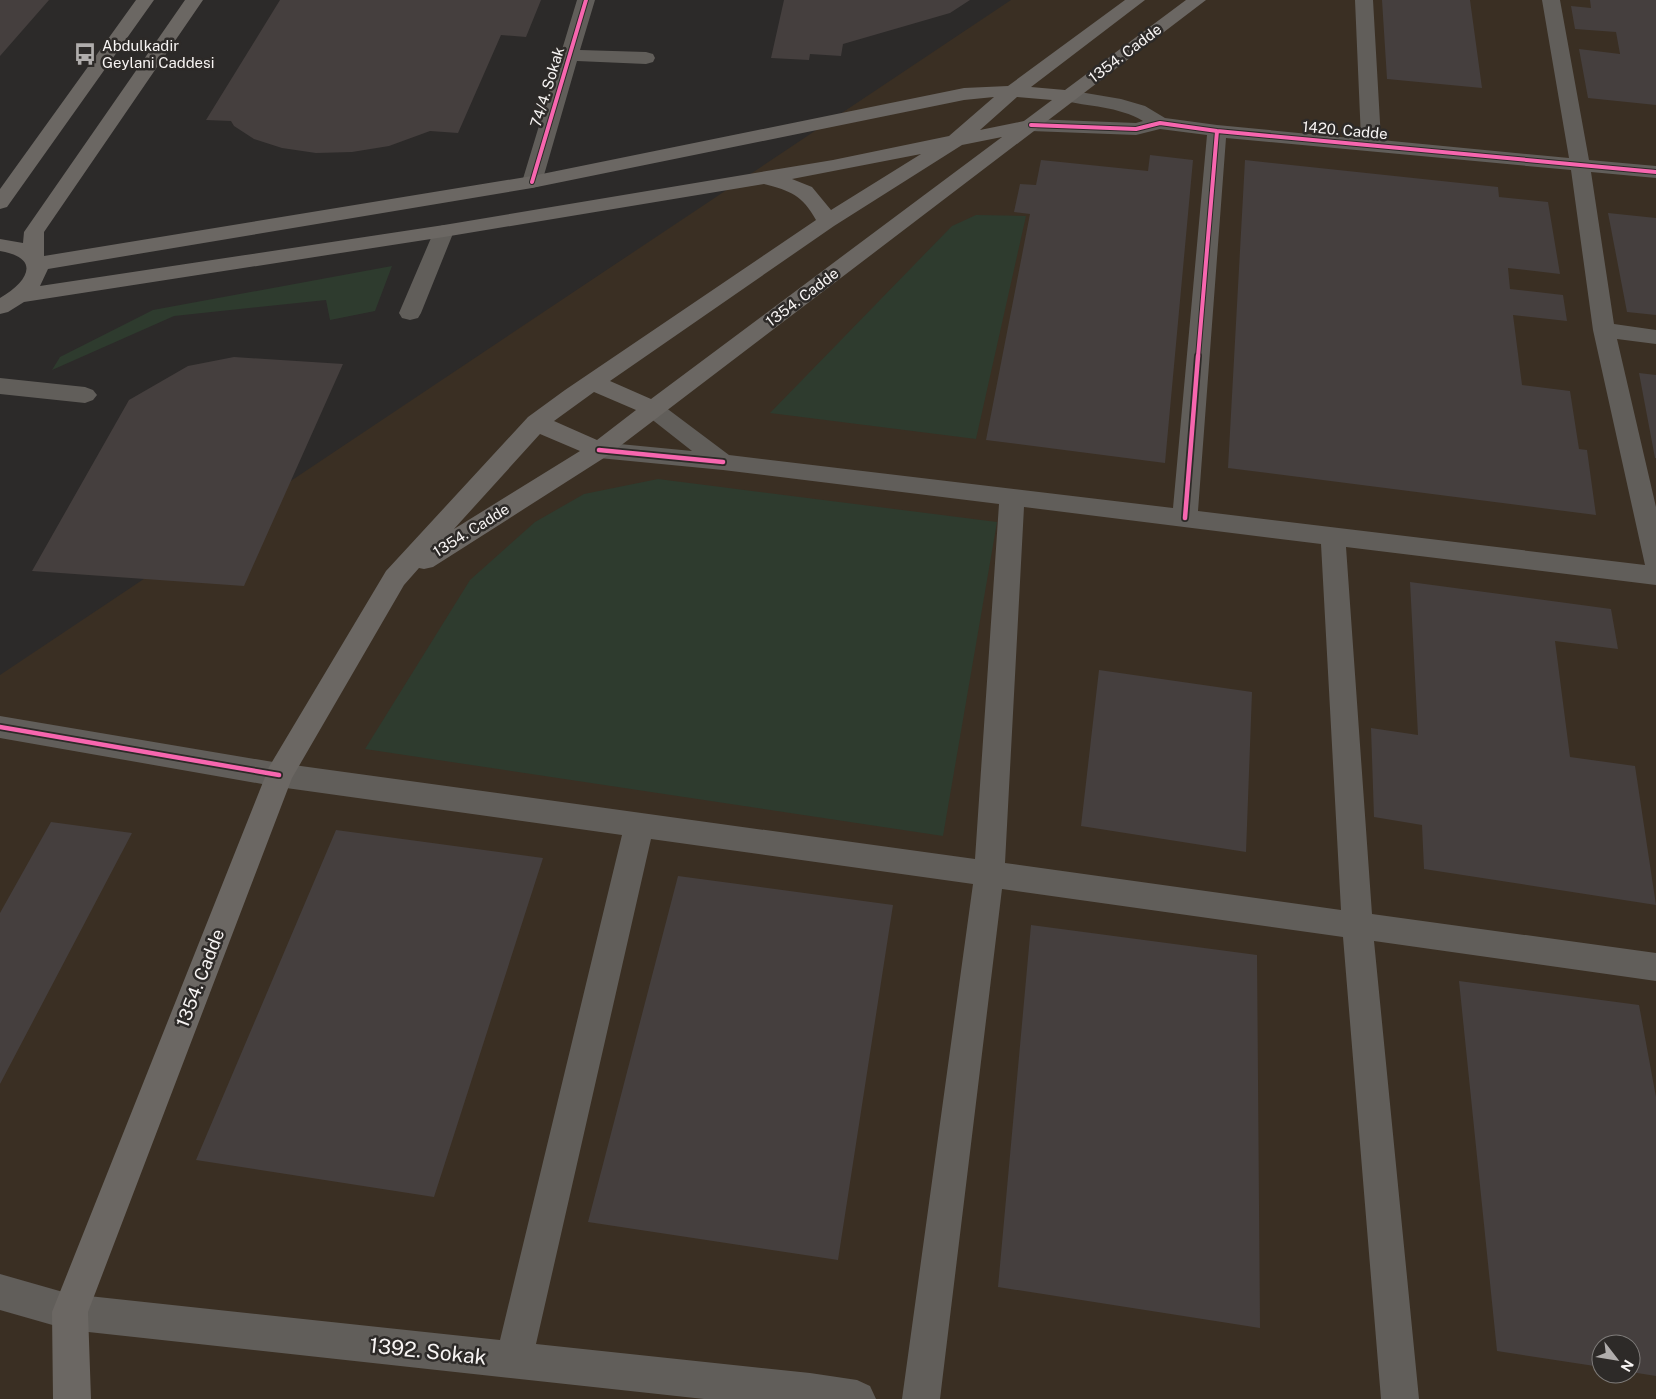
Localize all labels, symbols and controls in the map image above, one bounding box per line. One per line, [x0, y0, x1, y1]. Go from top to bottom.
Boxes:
street label: 1354. Cadde [1085, 20, 1165, 86]
place label: Abdulkadir Geylani Caddesi [102, 37, 214, 71]
bus stop icon: Abdulkadir Geylani Caddesi [72, 41, 98, 67]
street label: 74/4. Sokak [527, 45, 567, 129]
street label: 1420. Cadde [1302, 118, 1388, 142]
street label: 1354. Cadde [762, 264, 842, 330]
street label: 1354. Cadde [430, 500, 512, 560]
street label: 1354. Cadde [172, 926, 228, 1030]
street label: 1392. Sokak [368, 1332, 488, 1370]
north arrow [1591, 1334, 1641, 1384]
text: N [1617, 1357, 1637, 1375]

